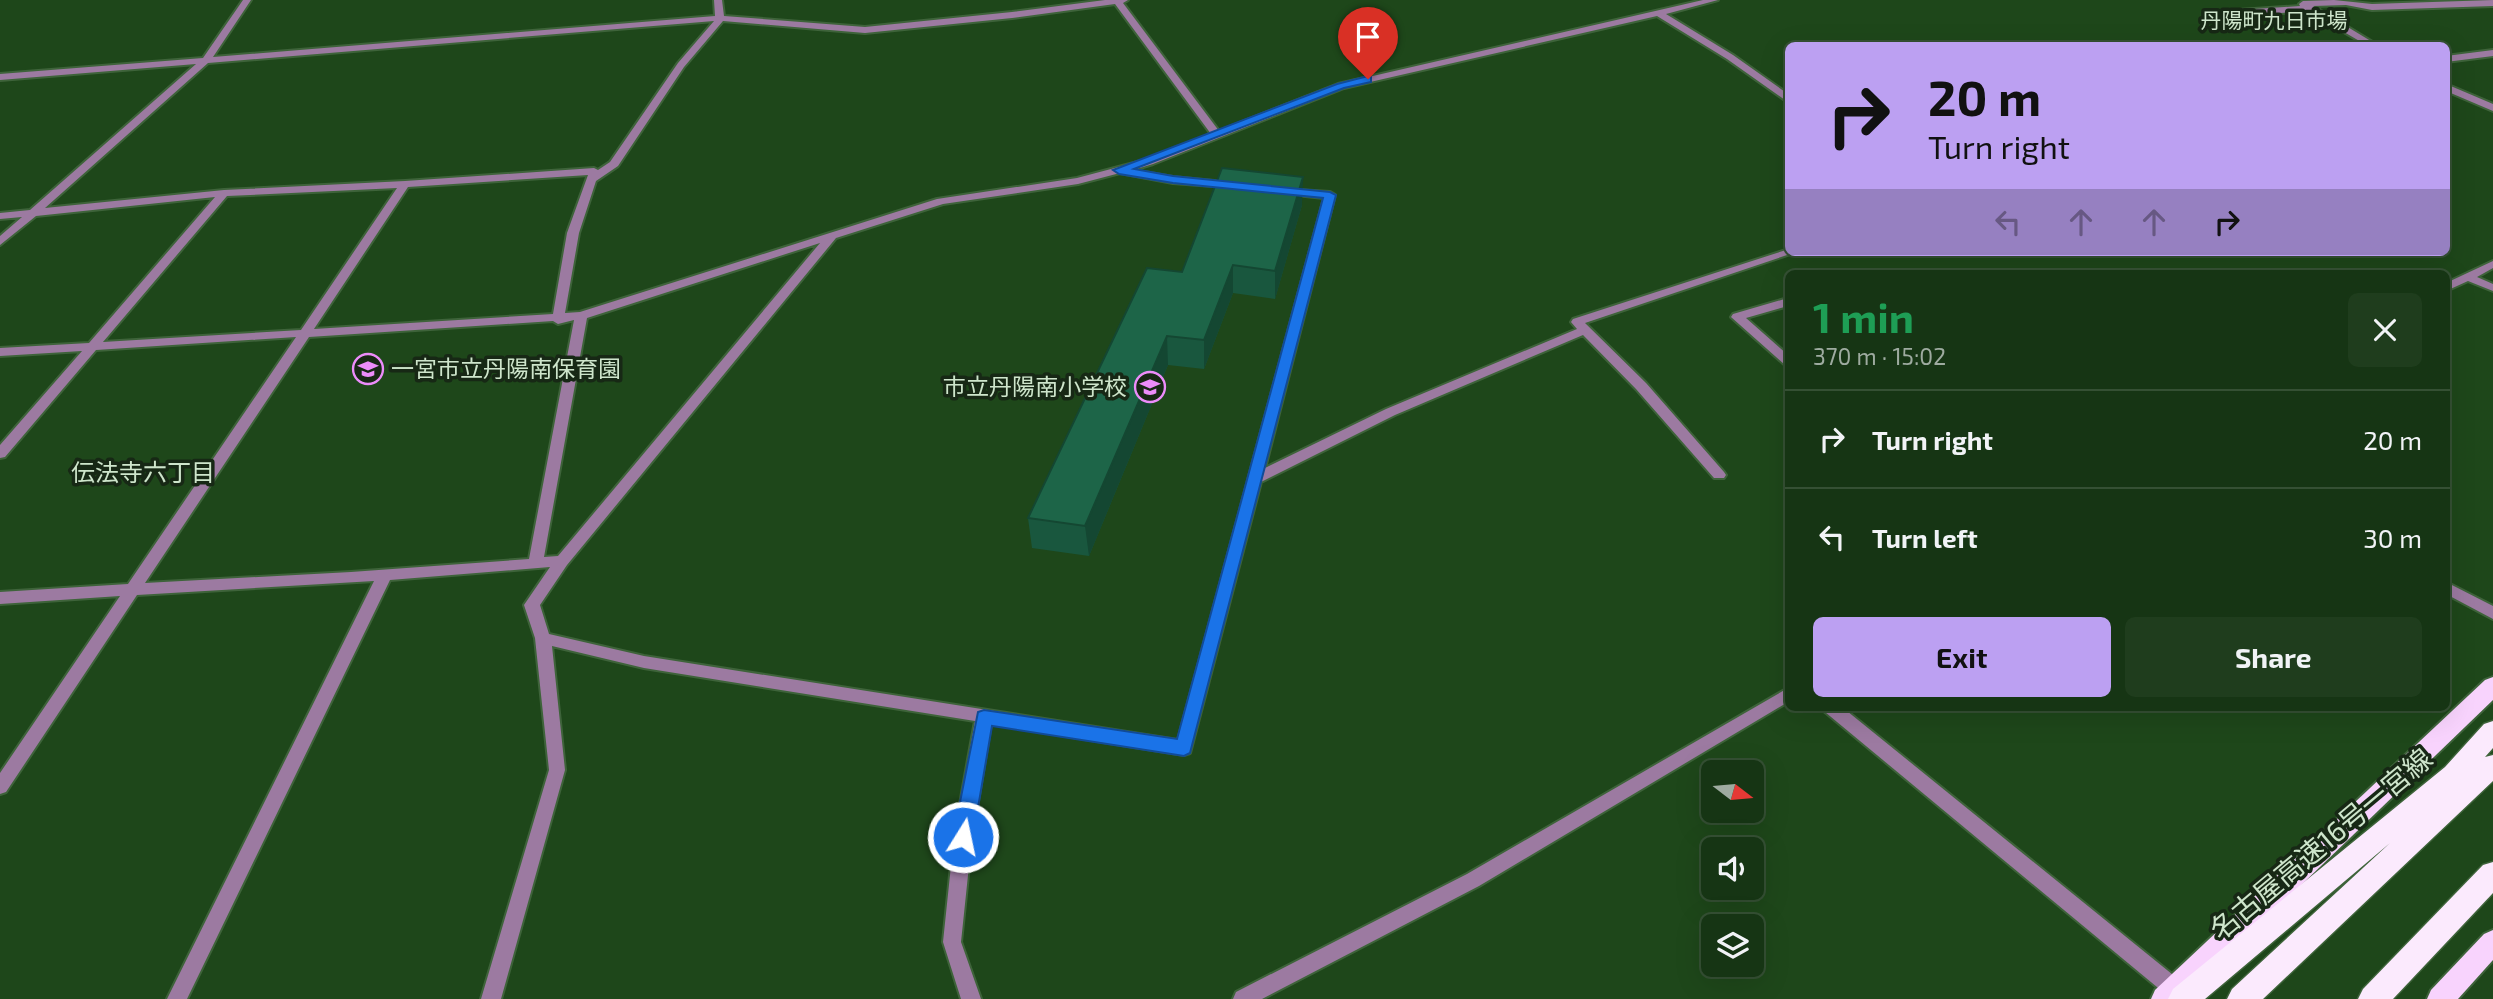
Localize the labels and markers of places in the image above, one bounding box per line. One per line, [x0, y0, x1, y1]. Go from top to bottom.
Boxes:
pin [1338, 7, 1398, 79]
school or university icon: 一宮市立丹陽南保育園 [351, 352, 385, 386]
place label: 一宮市立丹陽南保育園 [391, 354, 621, 382]
school or university icon: 市立丹陽南小学校 [1133, 370, 1167, 404]
place label: 市立丹陽南小学校 [943, 372, 1127, 400]

